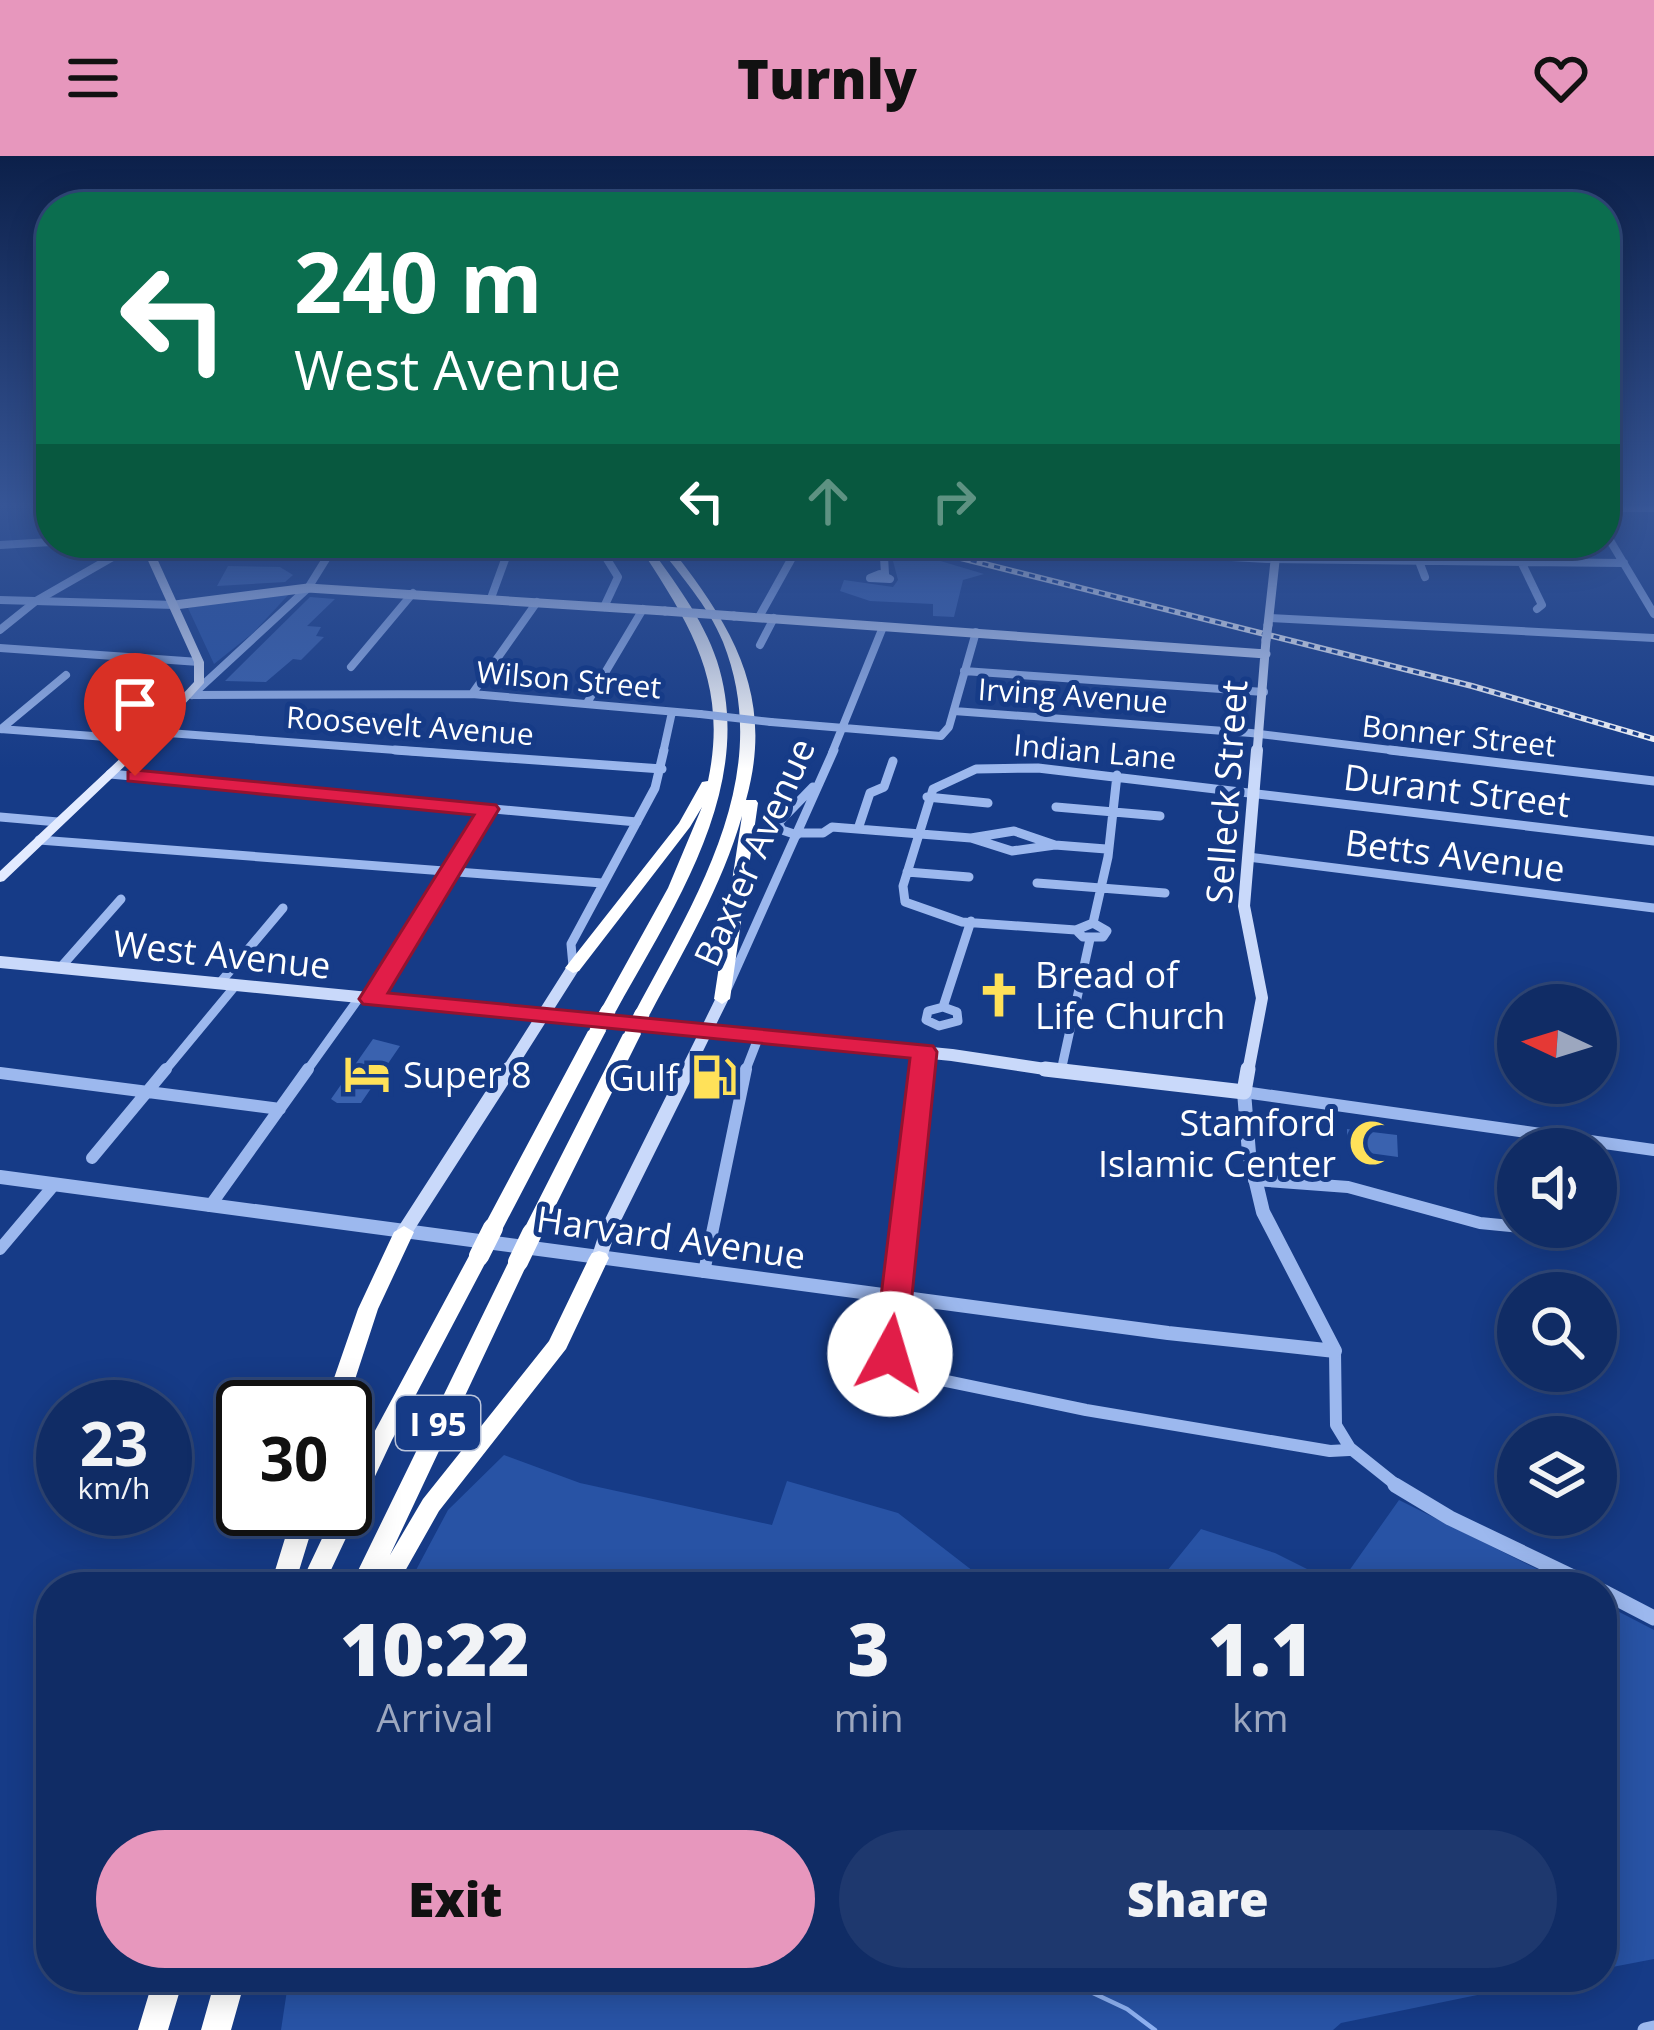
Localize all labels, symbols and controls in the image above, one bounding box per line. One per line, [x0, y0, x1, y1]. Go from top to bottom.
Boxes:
text: Turnly [737, 41, 917, 115]
icon: menu [60, 45, 126, 111]
icon: heart [1528, 45, 1594, 111]
text: 240 m [294, 223, 542, 338]
icon: left [96, 240, 252, 396]
text: West Avenue [294, 332, 621, 406]
icon: left [669, 468, 735, 534]
icon: ahead [795, 468, 861, 534]
icon: right [921, 468, 987, 534]
street label: Wilson Street [475, 651, 663, 707]
pin [84, 653, 186, 776]
street label: Irving Avenue [977, 668, 1169, 722]
icon: arrive [102, 671, 168, 737]
street label: Selleck Street [1194, 678, 1258, 906]
street label: Roosevelt Avenue [285, 696, 535, 754]
street label: Bonner Street [1360, 704, 1558, 766]
street label: Indian Lane [1012, 723, 1178, 779]
street label: Baxter Avenue [682, 730, 826, 974]
street label: Durant Street [1341, 752, 1573, 828]
street label: Betts Avenue [1342, 817, 1568, 893]
street label: West Avenue [111, 918, 333, 990]
place label: Bread of Life Church [1035, 950, 1225, 1040]
church icon: Bread of Life Church [974, 970, 1024, 1020]
north arrow [1497, 984, 1617, 1104]
map controls [1497, 984, 1617, 1536]
hotel icon: Super 8 [342, 1049, 392, 1099]
place label: Super 8 [403, 1050, 532, 1099]
fuel station icon: Gulf [689, 1052, 739, 1102]
place label: Gulf [609, 1053, 680, 1102]
place label: Stamford Islamic Center [1098, 1098, 1336, 1188]
mosque icon: Stamford Islamic Center [1347, 1118, 1397, 1168]
button: sound [1497, 1128, 1617, 1248]
street label: Harvard Avenue [534, 1194, 808, 1280]
button: search [1497, 1272, 1617, 1392]
position arrow [827, 1291, 953, 1417]
speed limit sign: 30 [216, 1380, 372, 1536]
road number: I 95 [396, 1396, 480, 1450]
text: 23 [80, 1402, 148, 1484]
button: layers [1497, 1416, 1617, 1536]
text: km/h [78, 1467, 150, 1508]
text: 10:22 [340, 1599, 530, 1697]
text: 3 [848, 1599, 890, 1697]
text: 1.1 [1208, 1599, 1313, 1697]
text: Arrival [376, 1690, 494, 1743]
text: min [834, 1690, 904, 1743]
text: km [1232, 1690, 1289, 1743]
button: Exit [96, 1830, 815, 1968]
button: Share [839, 1830, 1557, 1968]

